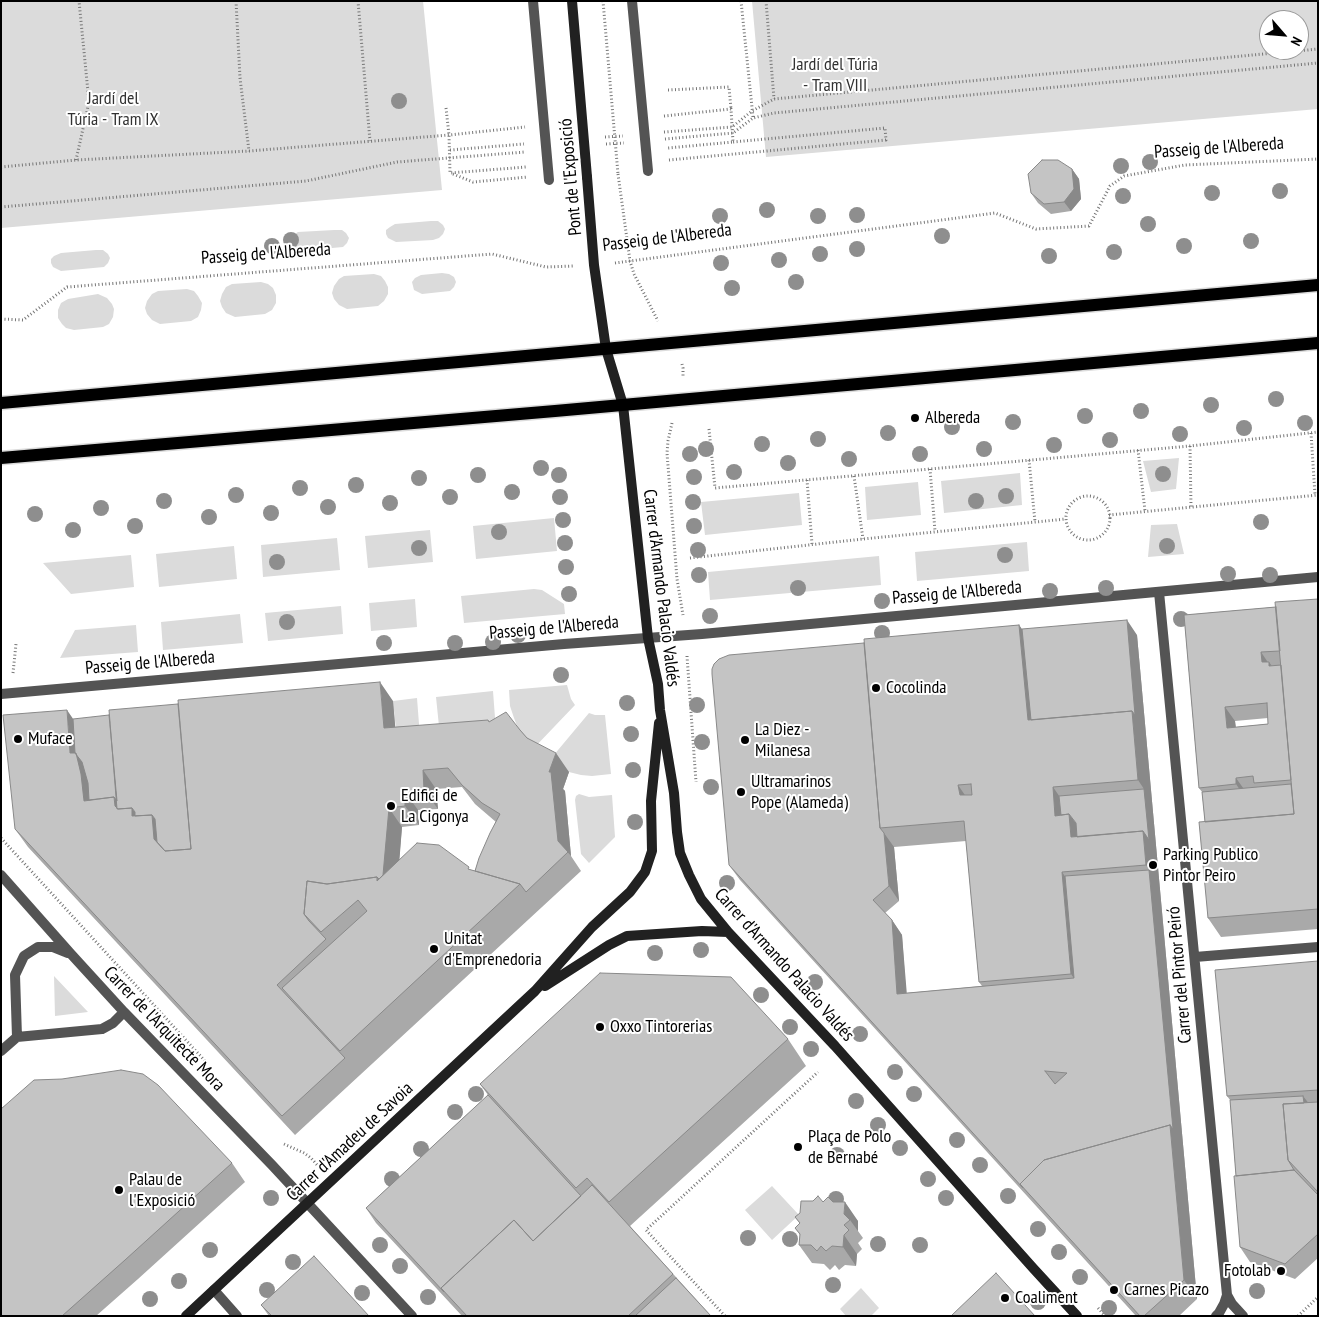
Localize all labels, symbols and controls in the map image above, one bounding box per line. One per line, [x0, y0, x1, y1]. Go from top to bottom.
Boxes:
north arrow [1259, 10, 1309, 60]
text: N [1287, 34, 1306, 49]
park label: Jardí del Túria - Tram VIII [792, 54, 878, 96]
park label: Jardí del Túria - Tram IX [67, 88, 159, 130]
street label: Pont de l'Exposició [555, 118, 587, 236]
street label: Passeig de l'Albereda [1153, 133, 1285, 163]
street label: Passeig de l'Albereda [601, 219, 733, 257]
street label: Passeig de l'Albereda [200, 239, 332, 269]
place label: Albereda [925, 407, 980, 429]
marker: Albereda [909, 412, 921, 424]
street label: Carrer d'Armando Palacio Valdés [638, 488, 684, 688]
street label: Passeig de l'Albereda [891, 577, 1023, 609]
street label: Passeig de l'Albereda [488, 612, 620, 644]
street label: Passeig de l'Albereda [84, 647, 216, 679]
place label: Cocolinda [886, 677, 946, 699]
marker: Cocolinda [870, 682, 882, 694]
place label: La Diez - Milanesa [755, 719, 810, 762]
place label: Muface [28, 728, 73, 750]
marker: Muface [12, 733, 24, 745]
marker: La Diez - Milanesa [739, 734, 751, 746]
place label: Ultramarinos Pope (Alameda) [751, 771, 848, 814]
place label: Edifici de La Cigonya [401, 785, 469, 828]
marker: Ultramarinos Pope (Alameda) [735, 786, 747, 798]
marker: Edifici de La Cigonya [385, 800, 397, 812]
place label: Parking Publico Pintor Peiro [1163, 844, 1258, 886]
marker: Parking Publico Pintor Peiro [1147, 859, 1159, 871]
street label: Carrer d'Armando Palacio Valdés [710, 884, 858, 1046]
street label: Carrer del Pintor Peiró [1163, 906, 1197, 1044]
place label: Unitat d'Emprenedoria [444, 928, 542, 971]
marker: Unitat d'Emprenedoria [428, 943, 440, 955]
street label: Carrer de l'Arquitecte Mora [99, 962, 229, 1096]
place label: Oxxo Tintorerias [610, 1016, 712, 1038]
marker: Oxxo Tintorerias [594, 1021, 606, 1033]
street label: Carrer d'Amadeu de Savoia [282, 1078, 418, 1206]
place label: Plaça de Polo de Bernabé [808, 1126, 891, 1168]
marker: Plaça de Polo de Bernabé [792, 1141, 804, 1153]
place label: Palau de l'Exposició [129, 1169, 195, 1212]
marker: Palau de l'Exposició [113, 1184, 125, 1196]
place label: Fotolab [1224, 1260, 1271, 1282]
marker: Fotolab [1275, 1265, 1287, 1277]
place label: Carnes Picazo [1124, 1279, 1209, 1301]
marker: Carnes Picazo [1108, 1284, 1120, 1296]
place label: Coaliment [1015, 1287, 1078, 1309]
marker: Coaliment [999, 1292, 1011, 1304]

